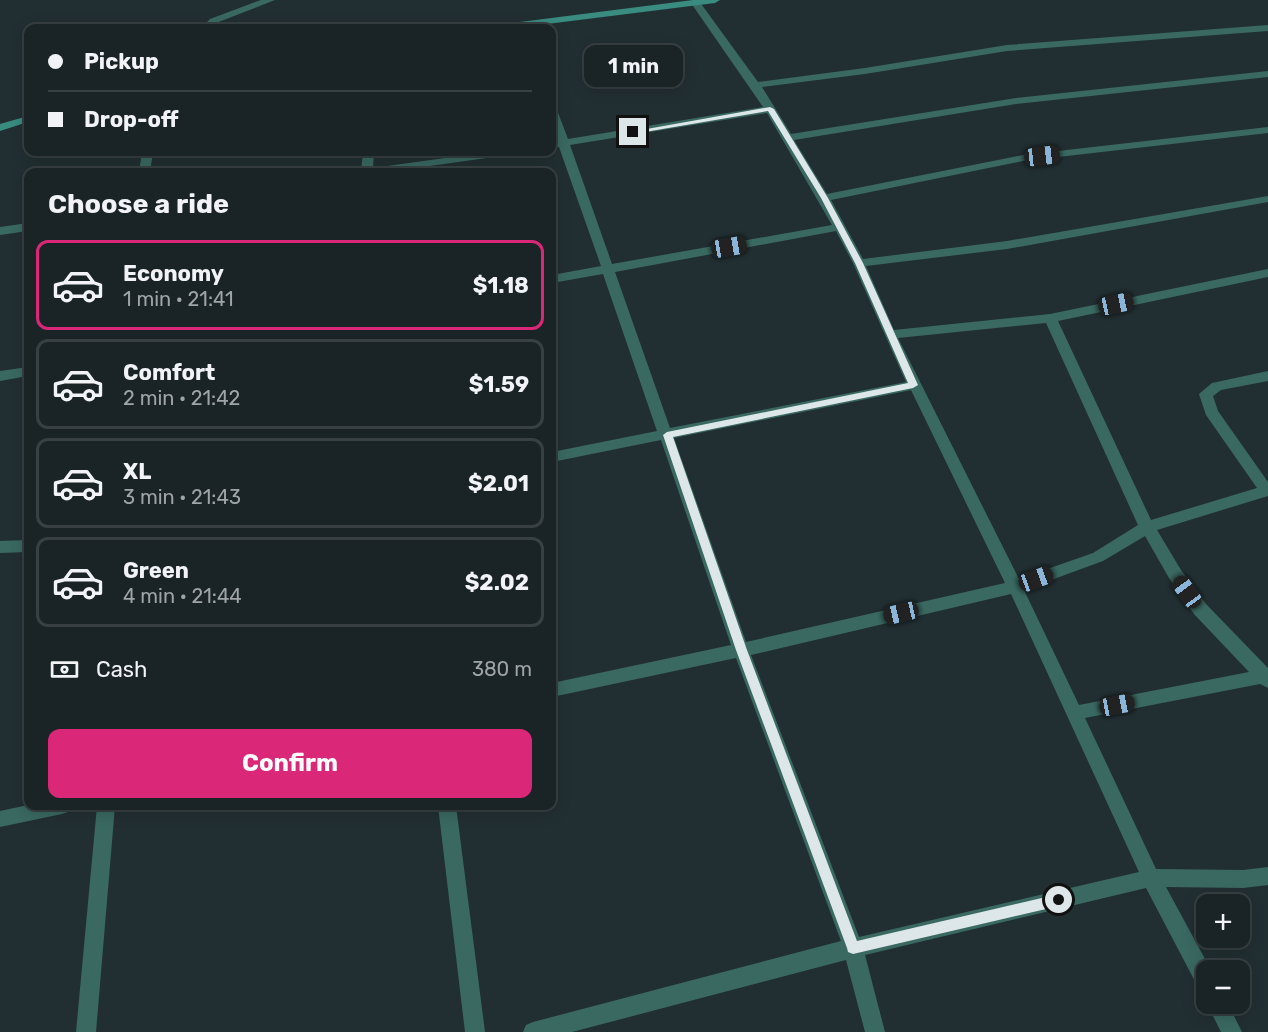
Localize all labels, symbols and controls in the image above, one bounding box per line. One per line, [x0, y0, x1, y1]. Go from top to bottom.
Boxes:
callout: 1 min [584, 45, 682, 87]
text: Pickup [84, 48, 159, 75]
text: 1 min [608, 54, 659, 78]
text: Drop-off [84, 106, 179, 133]
route end [619, 118, 646, 145]
car [1023, 145, 1061, 167]
text: Choose a ride [48, 188, 229, 220]
car [710, 235, 748, 259]
icon: car [51, 258, 105, 312]
text: Economy [123, 260, 224, 287]
text: $1.18 [473, 272, 529, 299]
text: 1 min · 21:41 [123, 287, 234, 311]
car [1097, 291, 1135, 317]
icon: car [51, 357, 105, 411]
text: Comfort [123, 359, 215, 386]
text: $1.59 [469, 371, 529, 398]
text: 2 min · 21:42 [123, 386, 240, 410]
icon: car [51, 456, 105, 510]
text: XL [123, 458, 151, 485]
text: $2.01 [468, 470, 529, 497]
text: 3 min · 21:43 [123, 485, 241, 509]
icon: car [51, 555, 105, 609]
text: Green [123, 557, 189, 584]
car [1016, 564, 1056, 594]
text: $2.02 [465, 569, 529, 596]
car [1169, 572, 1205, 612]
text: 4 min · 21:44 [123, 584, 242, 608]
car [881, 600, 921, 626]
icon: cash [48, 653, 81, 686]
text: Cash [96, 656, 147, 683]
text: 380 m [472, 657, 532, 681]
car [1098, 693, 1136, 717]
button: Confirm [48, 729, 532, 798]
route start [1045, 886, 1072, 913]
map controls [1196, 894, 1250, 1014]
button: + [1196, 894, 1250, 948]
button: − [1196, 960, 1250, 1014]

